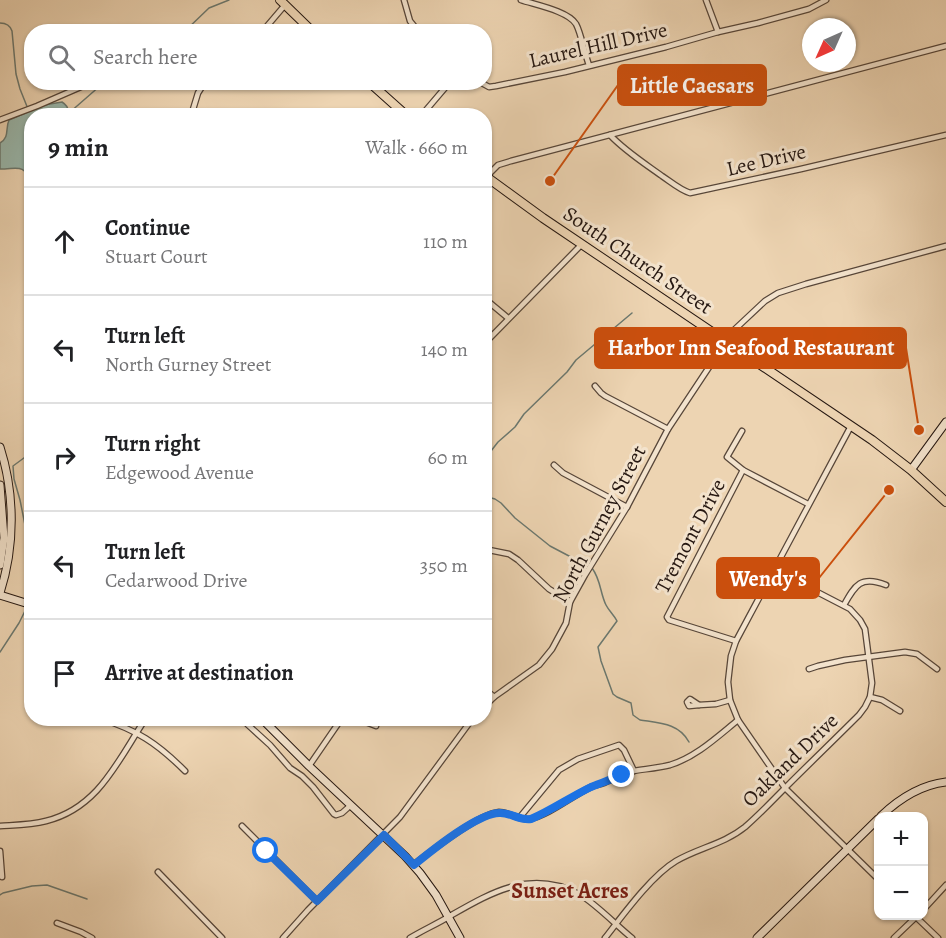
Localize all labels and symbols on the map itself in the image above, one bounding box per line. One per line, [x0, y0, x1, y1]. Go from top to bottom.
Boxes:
street label: Laurel Hill Drive [526, 15, 670, 75]
north arrow [802, 18, 856, 72]
callout: Little Caesars [618, 65, 766, 105]
text: Little Caesars [630, 71, 754, 101]
street label: Lee Drive [723, 137, 809, 183]
street label: South Church Street [558, 200, 718, 320]
callout: Harbor Inn Seafood Restaurant [595, 328, 906, 368]
text: Harbor Inn Seafood Restaurant [607, 333, 895, 363]
street label: North Gurney Street [546, 440, 652, 608]
street label: Tremont Drive [648, 474, 732, 598]
callout: Wendy's [717, 558, 819, 598]
text: Wendy's [728, 564, 807, 594]
street label: Oakland Drive [736, 707, 844, 813]
route end [608, 761, 634, 787]
route start [252, 837, 278, 863]
district label: Sunset Acres [511, 876, 629, 906]

